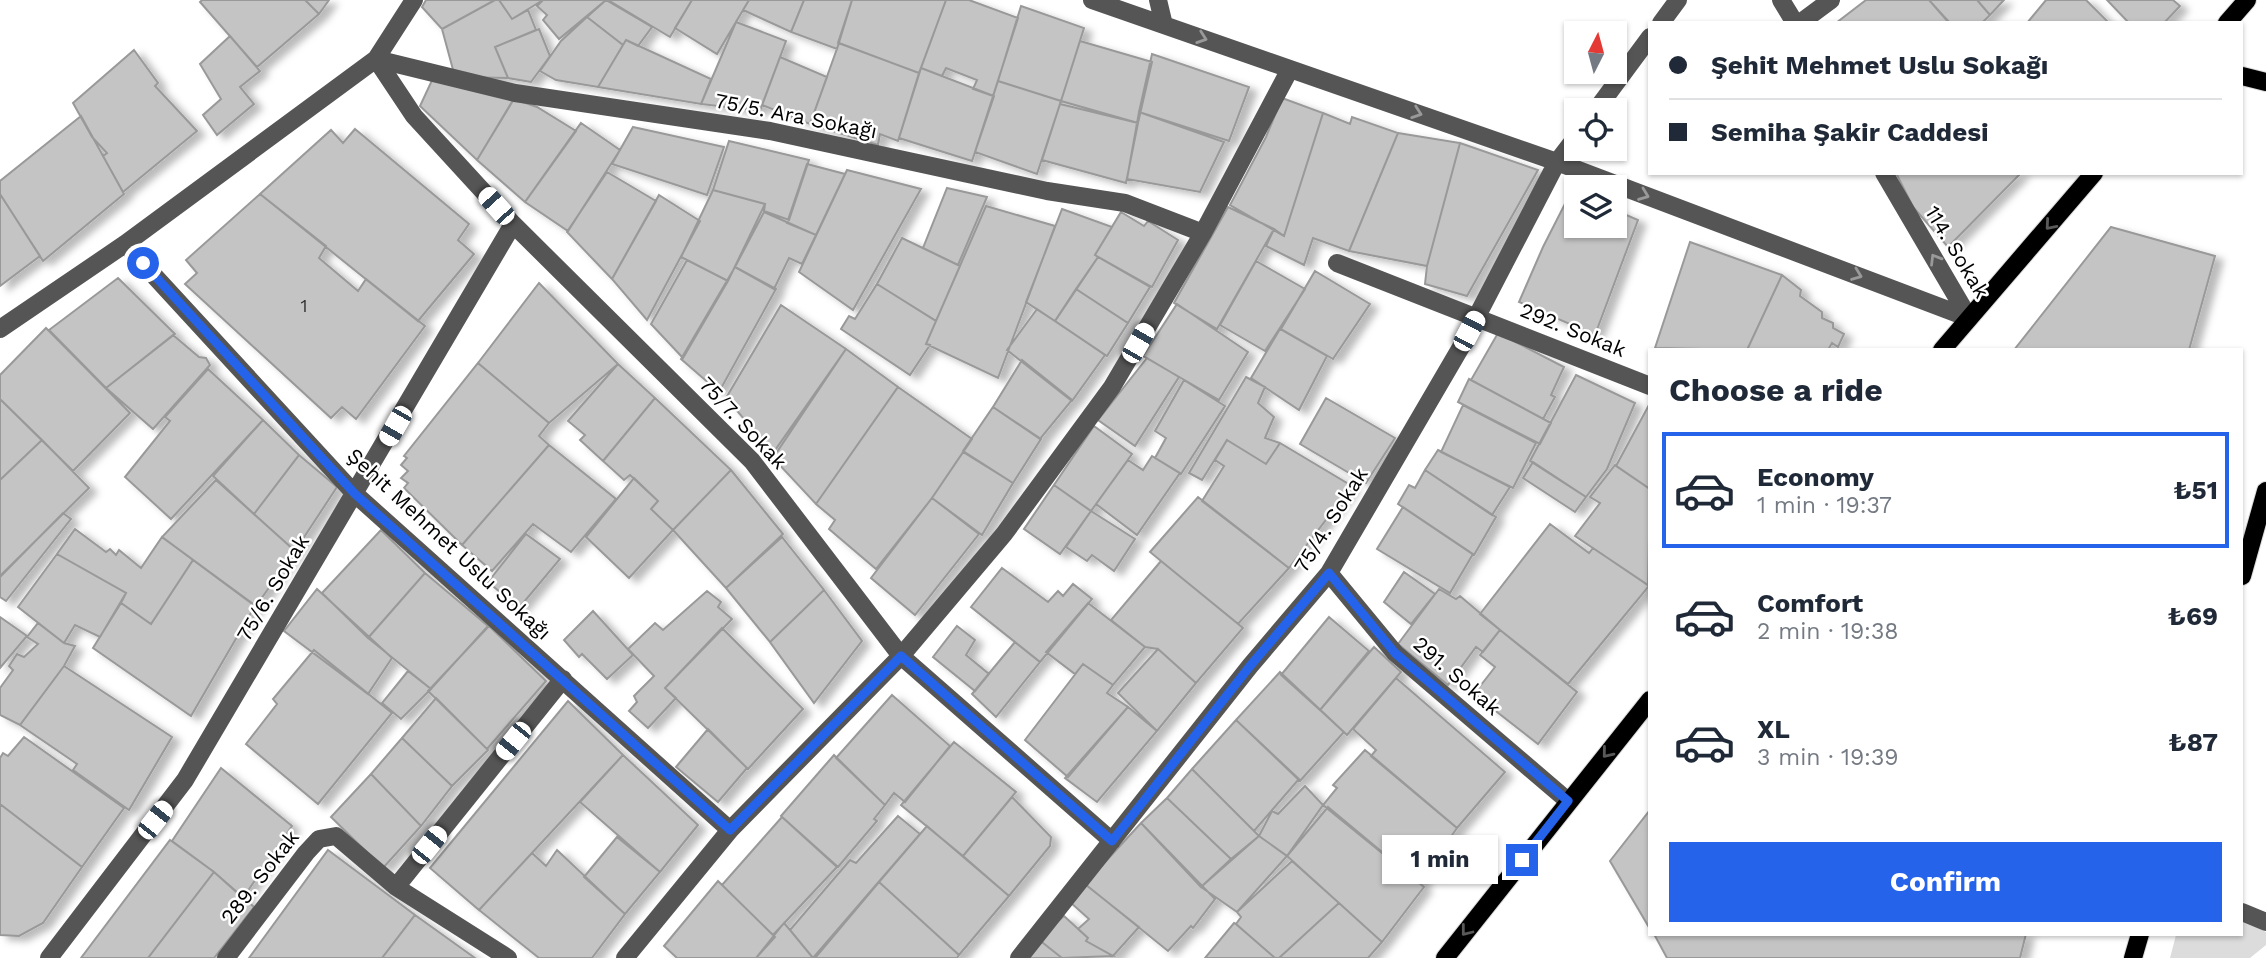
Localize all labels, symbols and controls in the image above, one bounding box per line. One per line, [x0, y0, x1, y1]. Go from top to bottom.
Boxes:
north arrow [1564, 21, 1628, 84]
map controls [1564, 21, 1627, 238]
one-way arrow [1196, 30, 1208, 44]
text: Şehit Mehmet Uslu Sokağı [1711, 50, 2048, 80]
street label: 75/5. Ara Sokağı [713, 88, 879, 143]
button: locate [1564, 98, 1627, 161]
one-way arrow [1411, 105, 1423, 119]
text: Semiha Şakir Caddesi [1711, 117, 1989, 147]
button: layers [1564, 175, 1627, 238]
car [475, 183, 518, 229]
one-way arrow [1637, 187, 1649, 201]
street label: 114. Sokak [1920, 201, 1995, 303]
one-way arrow [2046, 217, 2058, 230]
route start [127, 247, 159, 279]
one-way arrow [1930, 254, 1943, 267]
one-way arrow [1850, 267, 1862, 281]
house number: 1 [300, 295, 308, 316]
street label: 292. Sokak [1517, 297, 1630, 362]
car [1450, 308, 1489, 354]
car [1119, 320, 1158, 366]
street label: 75/7. Sokak [694, 371, 793, 474]
text: Choose a ride [1669, 371, 1883, 409]
car [376, 403, 415, 449]
street label: Şehit Mehmet Uslu Sokağı [342, 443, 556, 645]
icon: car [1673, 459, 1736, 522]
street label: 75/4. Sokak [1288, 462, 1373, 577]
text: Economy [1757, 462, 1874, 492]
text: ₺51 [2173, 475, 2218, 505]
text: 1 min · 19:37 [1757, 492, 1892, 519]
street label: 75/6. Sokak [231, 530, 314, 646]
icon: car [1673, 585, 1736, 648]
text: Comfort [1757, 588, 1863, 618]
text: ₺69 [2168, 601, 2218, 631]
text: 2 min · 19:38 [1757, 618, 1899, 645]
street label: 291. Sokak [1408, 631, 1506, 720]
icon: car [1673, 711, 1736, 774]
text: XL [1757, 714, 1790, 744]
car [492, 718, 535, 764]
text: ₺87 [2168, 727, 2218, 757]
one-way arrow [1603, 744, 1615, 757]
text: 3 min · 19:39 [1757, 744, 1899, 771]
car [134, 797, 177, 843]
car [408, 822, 451, 868]
street label: 289. Sokak [215, 825, 304, 929]
callout: 1 min [1382, 836, 1498, 884]
button: Confirm [1669, 842, 2222, 922]
route end [1506, 844, 1538, 876]
text: 1 min [1410, 846, 1470, 873]
one-way arrow [1461, 924, 1474, 936]

